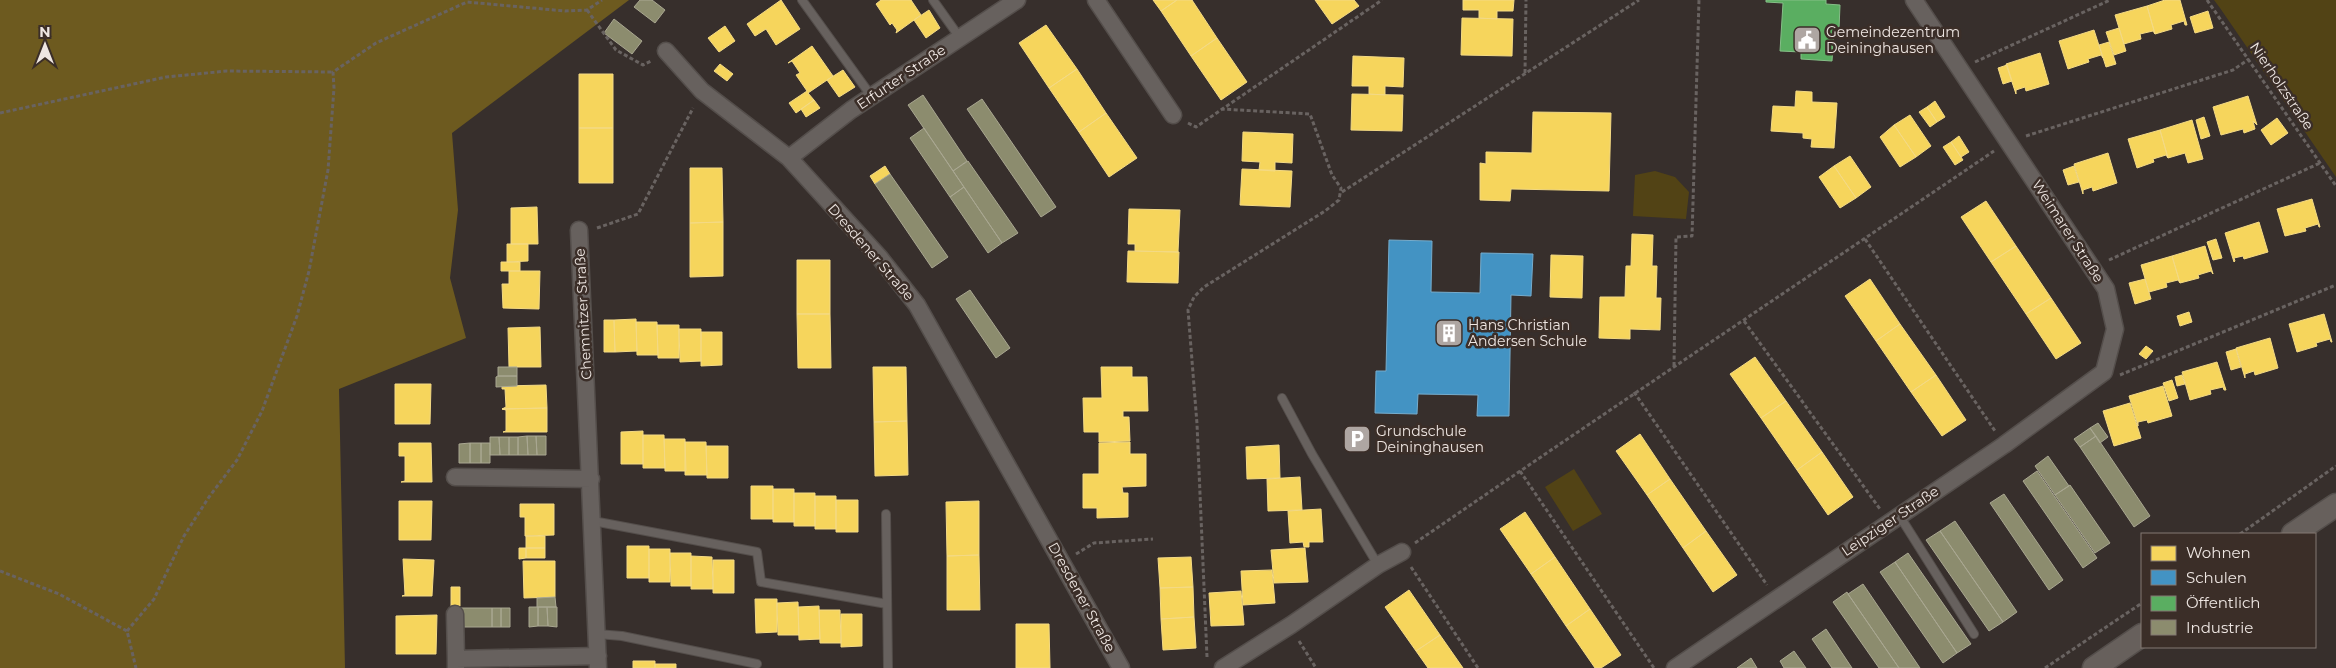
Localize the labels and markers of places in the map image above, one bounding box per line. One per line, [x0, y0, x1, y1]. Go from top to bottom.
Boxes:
place label: Gemeindezentrum Deininghausen [1826, 23, 1960, 57]
public building icon: Gemeindezentrum Deininghausen [1792, 25, 1822, 55]
place label: Hans Christian Andersen Schule [1468, 316, 1587, 350]
building icon: Hans Christian Andersen Schule [1434, 318, 1464, 348]
place label: Grundschule Deininghausen [1376, 422, 1484, 456]
parking icon: Grundschule Deininghausen [1342, 424, 1372, 454]

